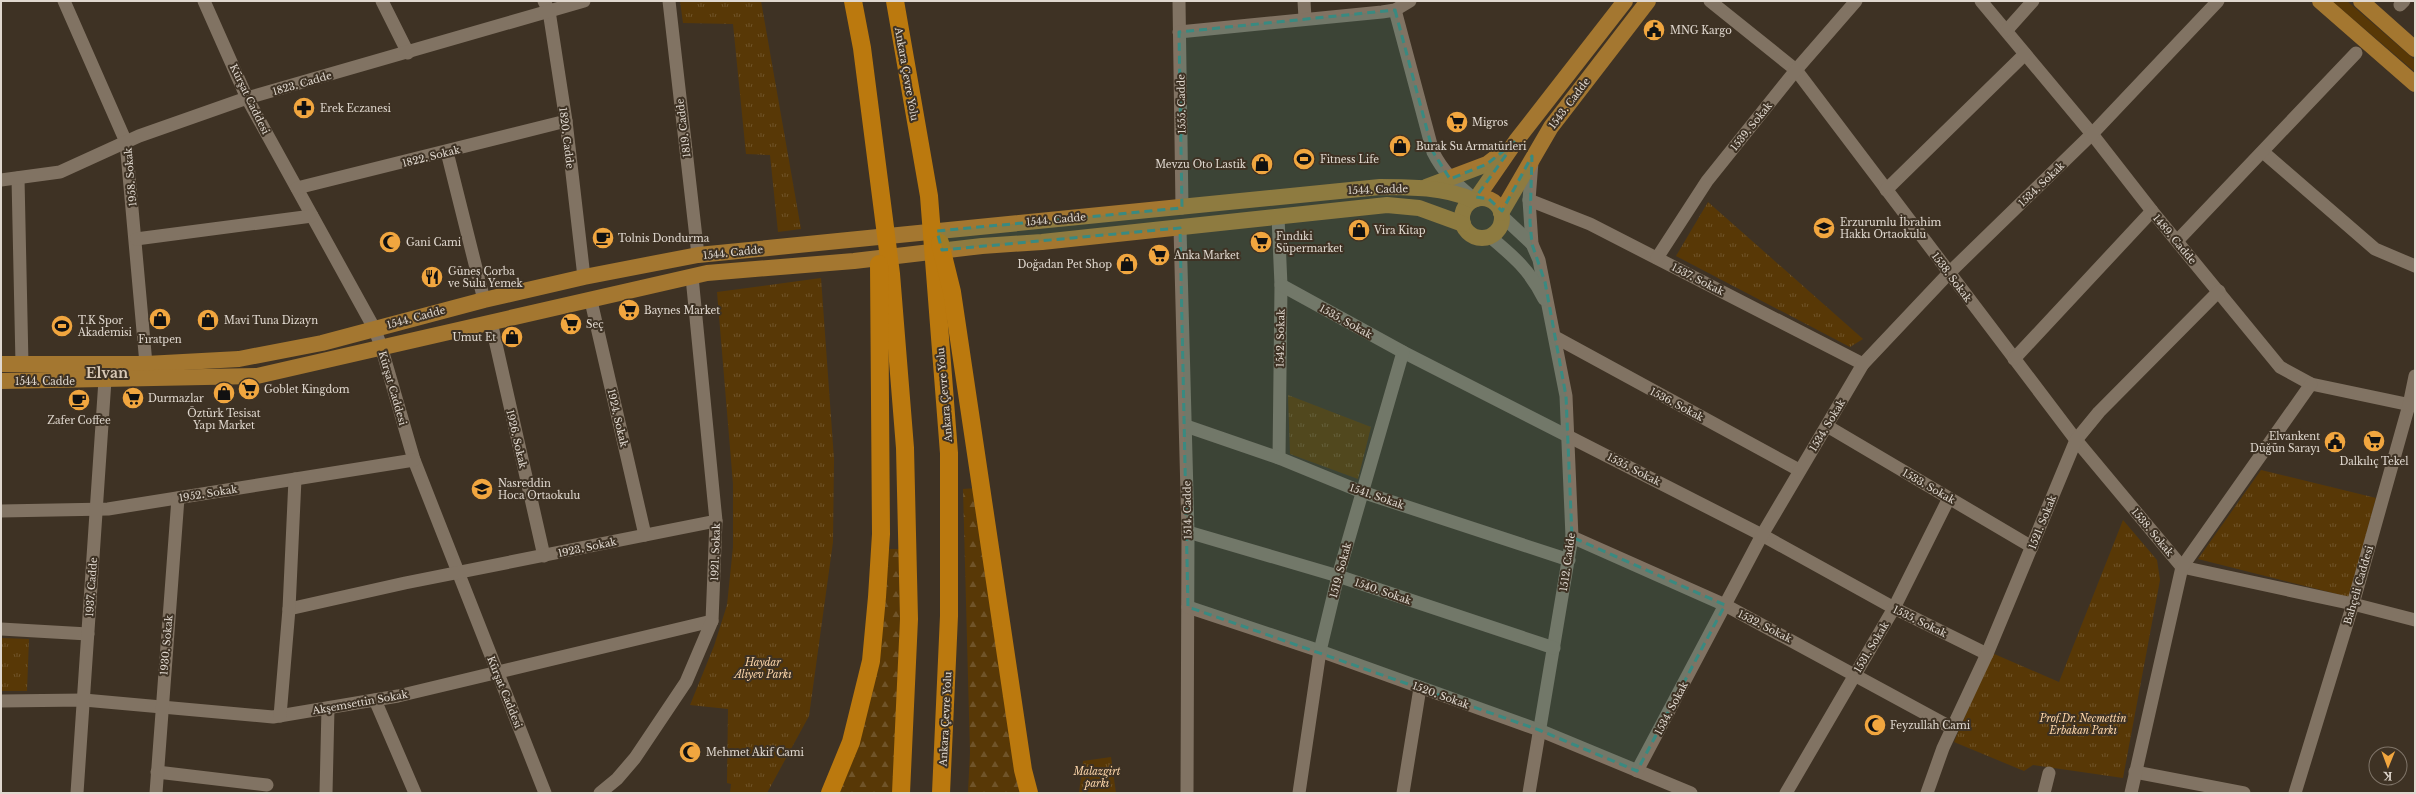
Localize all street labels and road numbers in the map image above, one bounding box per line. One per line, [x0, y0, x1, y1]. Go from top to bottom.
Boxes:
street label: Ankara Çevre Yolu [892, 25, 921, 122]
street label: Kürşat Caddesi [227, 62, 272, 137]
street label: 1823. Cadde [271, 69, 334, 98]
street label: 1555. Cadde [1174, 74, 1189, 134]
street label: 1543. Cadde [1546, 75, 1593, 131]
street label: 1819. Cadde [673, 97, 694, 158]
street label: 1539. Sokak [1728, 99, 1775, 153]
street label: 1820. Cadde [556, 107, 577, 170]
street label: 1822. Sokak [401, 143, 462, 170]
street label: 1958. Sokak [121, 146, 140, 207]
street label: 1534. Sokak [2016, 159, 2068, 209]
street label: 1544. Cadde [1348, 182, 1409, 197]
street label: 1544. Cadde [1026, 210, 1087, 229]
street label: 1489. Cadde [2150, 212, 2199, 267]
street label: 1544. Cadde [702, 243, 764, 262]
street label: 1538. Sokak [1929, 250, 1975, 305]
street label: 1537. Sokak [1669, 261, 1727, 299]
street label: 1535. Sokak [1317, 302, 1375, 342]
street label: 1544. Cadde [385, 303, 447, 332]
street label: 1542. Sokak [1273, 308, 1288, 367]
street label: Ankara Çevre Yolu [934, 347, 955, 444]
street label: Kürşat Caddesi [376, 350, 409, 427]
street label: 1544. Cadde [15, 375, 75, 388]
street label: 1536. Sokak [1648, 385, 1707, 424]
street label: 1924. Sokak [605, 388, 631, 449]
street label: 1534. Sokak [1807, 396, 1848, 454]
street label: 1926. Sokak [503, 408, 530, 471]
street label: 1535. Sokak [1605, 450, 1663, 489]
street label: 1533. Sokak [1900, 466, 1958, 507]
street label: 1514. Cadde [1180, 480, 1195, 539]
street label: 1541. Sokak [1348, 481, 1407, 512]
street label: 1952. Sokak [178, 482, 239, 505]
street label: 1521. Sokak [2026, 492, 2060, 551]
street label: 1538. Sokak [2129, 506, 2177, 560]
street label: 1921. Sokak [708, 522, 723, 581]
street label: 1512. Cadde [1557, 532, 1578, 592]
street label: 1923. Sokak [557, 535, 618, 560]
street label: 1519. Sokak [1327, 540, 1354, 599]
street label: Bahçeli Caddesi [2341, 544, 2376, 626]
street label: 1937. Cadde [83, 556, 100, 617]
street label: 1540. Sokak [1353, 576, 1414, 608]
street label: 1535. Sokak [1891, 603, 1950, 640]
street label: 1532. Sokak [1736, 607, 1795, 646]
street label: 1930. Sokak [157, 614, 176, 676]
street label: 1531. Sokak [1851, 619, 1892, 675]
street label: Kürşat Caddesi [484, 654, 525, 731]
street label: Ankara Çevre Yolu [936, 671, 954, 768]
street label: 1520. Sokak [1411, 679, 1472, 712]
street label: 1534. Sokak [1652, 679, 1691, 737]
street label: Akşemsettin Sokak [310, 688, 410, 717]

